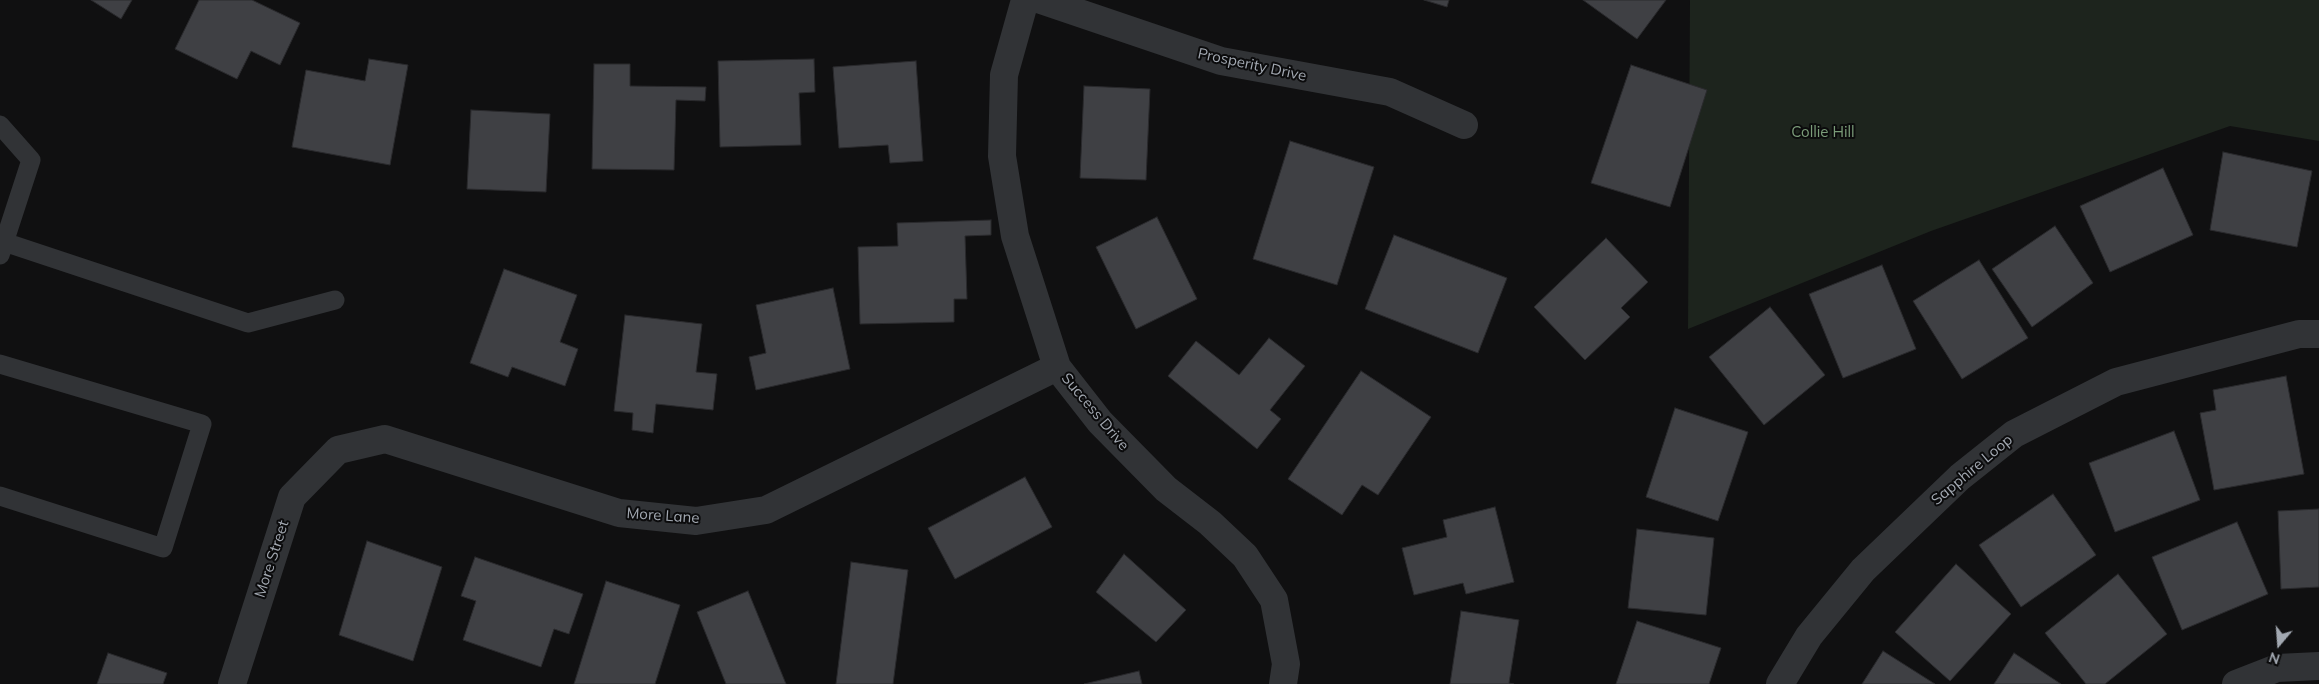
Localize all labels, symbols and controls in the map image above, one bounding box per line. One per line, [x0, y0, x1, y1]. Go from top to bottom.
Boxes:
street label: Prosperity Drive [1196, 45, 1308, 85]
park label: Collie Hill [1791, 123, 1855, 141]
street label: Success Drive [1057, 370, 1133, 454]
street label: Sapphire Loop [1928, 431, 2016, 509]
street label: More Lane [626, 504, 700, 528]
street label: More Street [251, 518, 293, 600]
north arrow [2254, 619, 2304, 669]
text: N [2267, 648, 2282, 668]

